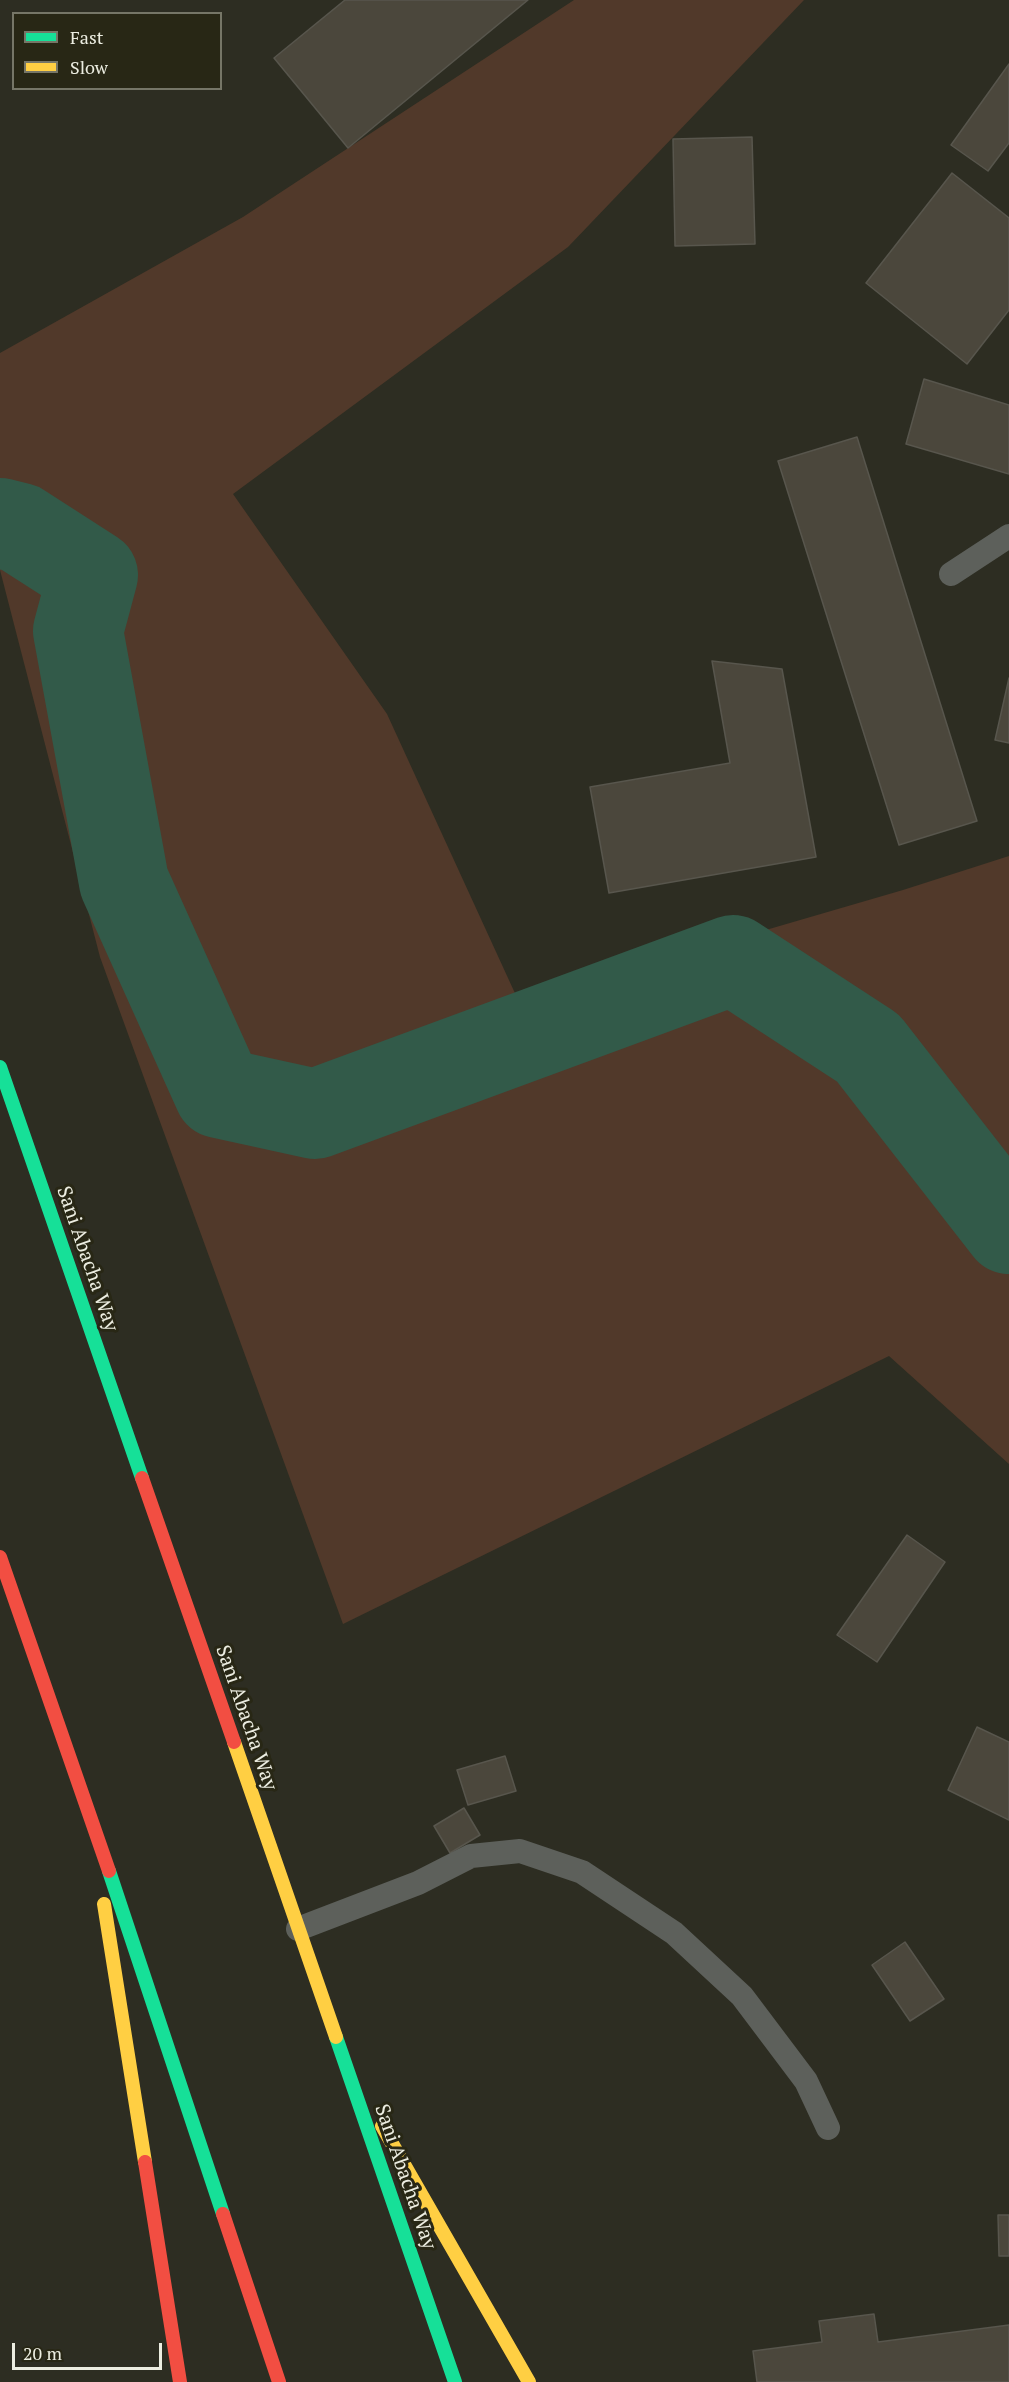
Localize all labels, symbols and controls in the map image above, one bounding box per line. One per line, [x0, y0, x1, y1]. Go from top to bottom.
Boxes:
legend [12, 12, 222, 90]
text: Fast [70, 25, 103, 49]
text: Slow [70, 55, 108, 79]
street label: Sani Abacha Way [51, 1183, 123, 1335]
street label: Sani Abacha Way [210, 1642, 282, 1794]
street label: Sani Abacha Way [369, 2101, 441, 2253]
scale bar [15, 2331, 165, 2369]
text: 20 m [23, 2341, 62, 2365]

